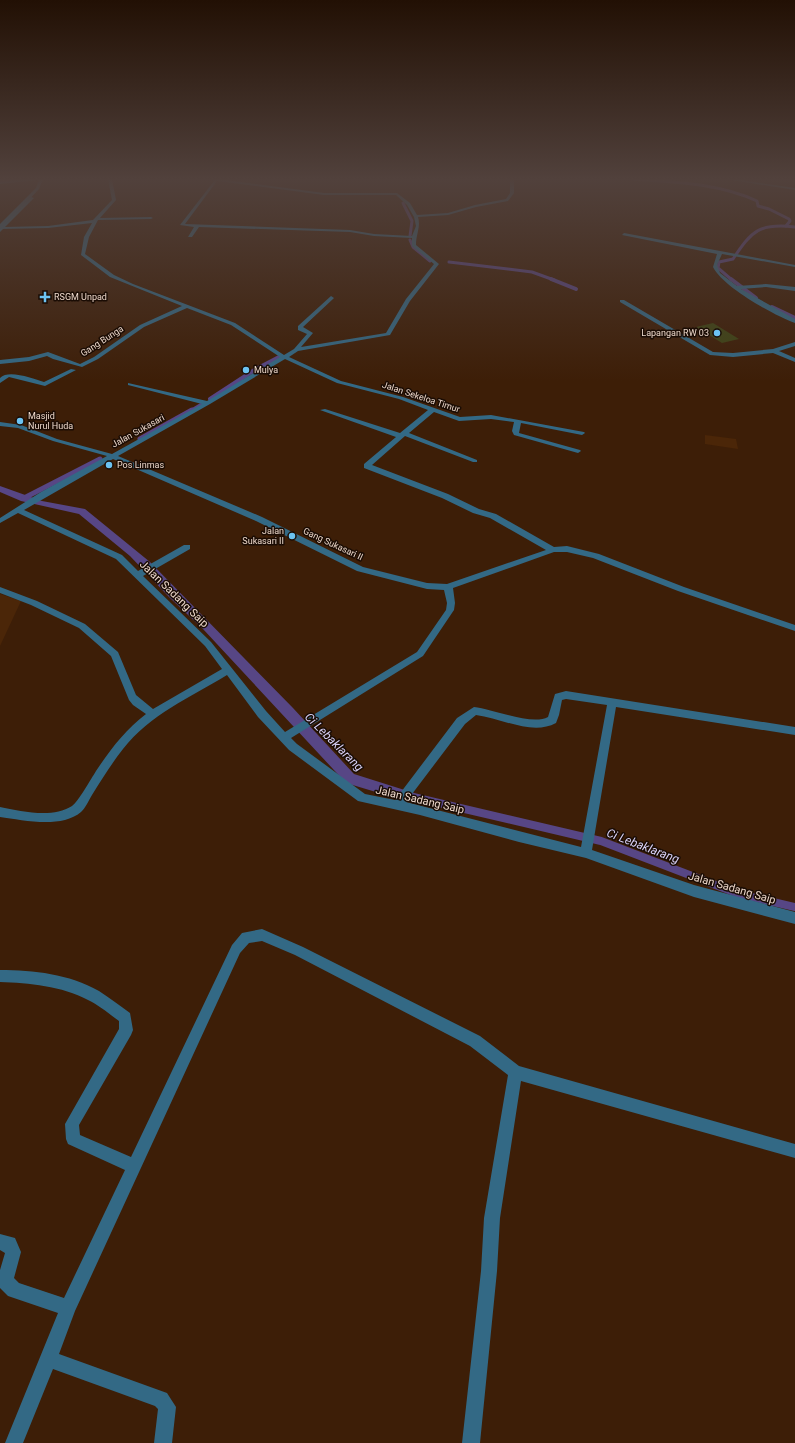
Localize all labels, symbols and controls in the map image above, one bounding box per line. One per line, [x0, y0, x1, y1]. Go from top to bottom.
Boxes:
marker: RSGM Unpad [39, 291, 51, 303]
place label: RSGM Unpad [54, 292, 107, 302]
street label: Gang Bunga [79, 323, 125, 358]
place label: Lapangan RW 03 [641, 328, 709, 338]
marker: Lapangan RW 03 [712, 328, 722, 338]
marker: Mulya [241, 365, 251, 375]
place label: Mulya [254, 365, 278, 375]
street label: Jalan Sekeloa Timur [381, 380, 461, 414]
place label: Masjid Nurul Huda [28, 411, 73, 431]
street label: Jalan Sukasari [110, 412, 166, 450]
marker: Masjid Nurul Huda [15, 416, 25, 426]
marker: Pos Linmas [104, 460, 114, 470]
place label: Pos Linmas [117, 460, 164, 470]
place label: Jalan Sukasari II [242, 526, 284, 546]
street label: Gang Sukasari Il [302, 526, 364, 562]
marker: Jalan Sukasari II [287, 531, 297, 541]
street label: Jalan Sadang Saip [137, 558, 211, 630]
water label: Ci Lebaklarang [302, 710, 366, 774]
street label: Jalan Sadang Saip [374, 783, 466, 817]
water label: Ci Lebaklarang [605, 826, 682, 866]
street label: Jalan Sadang Saip [687, 869, 777, 907]

